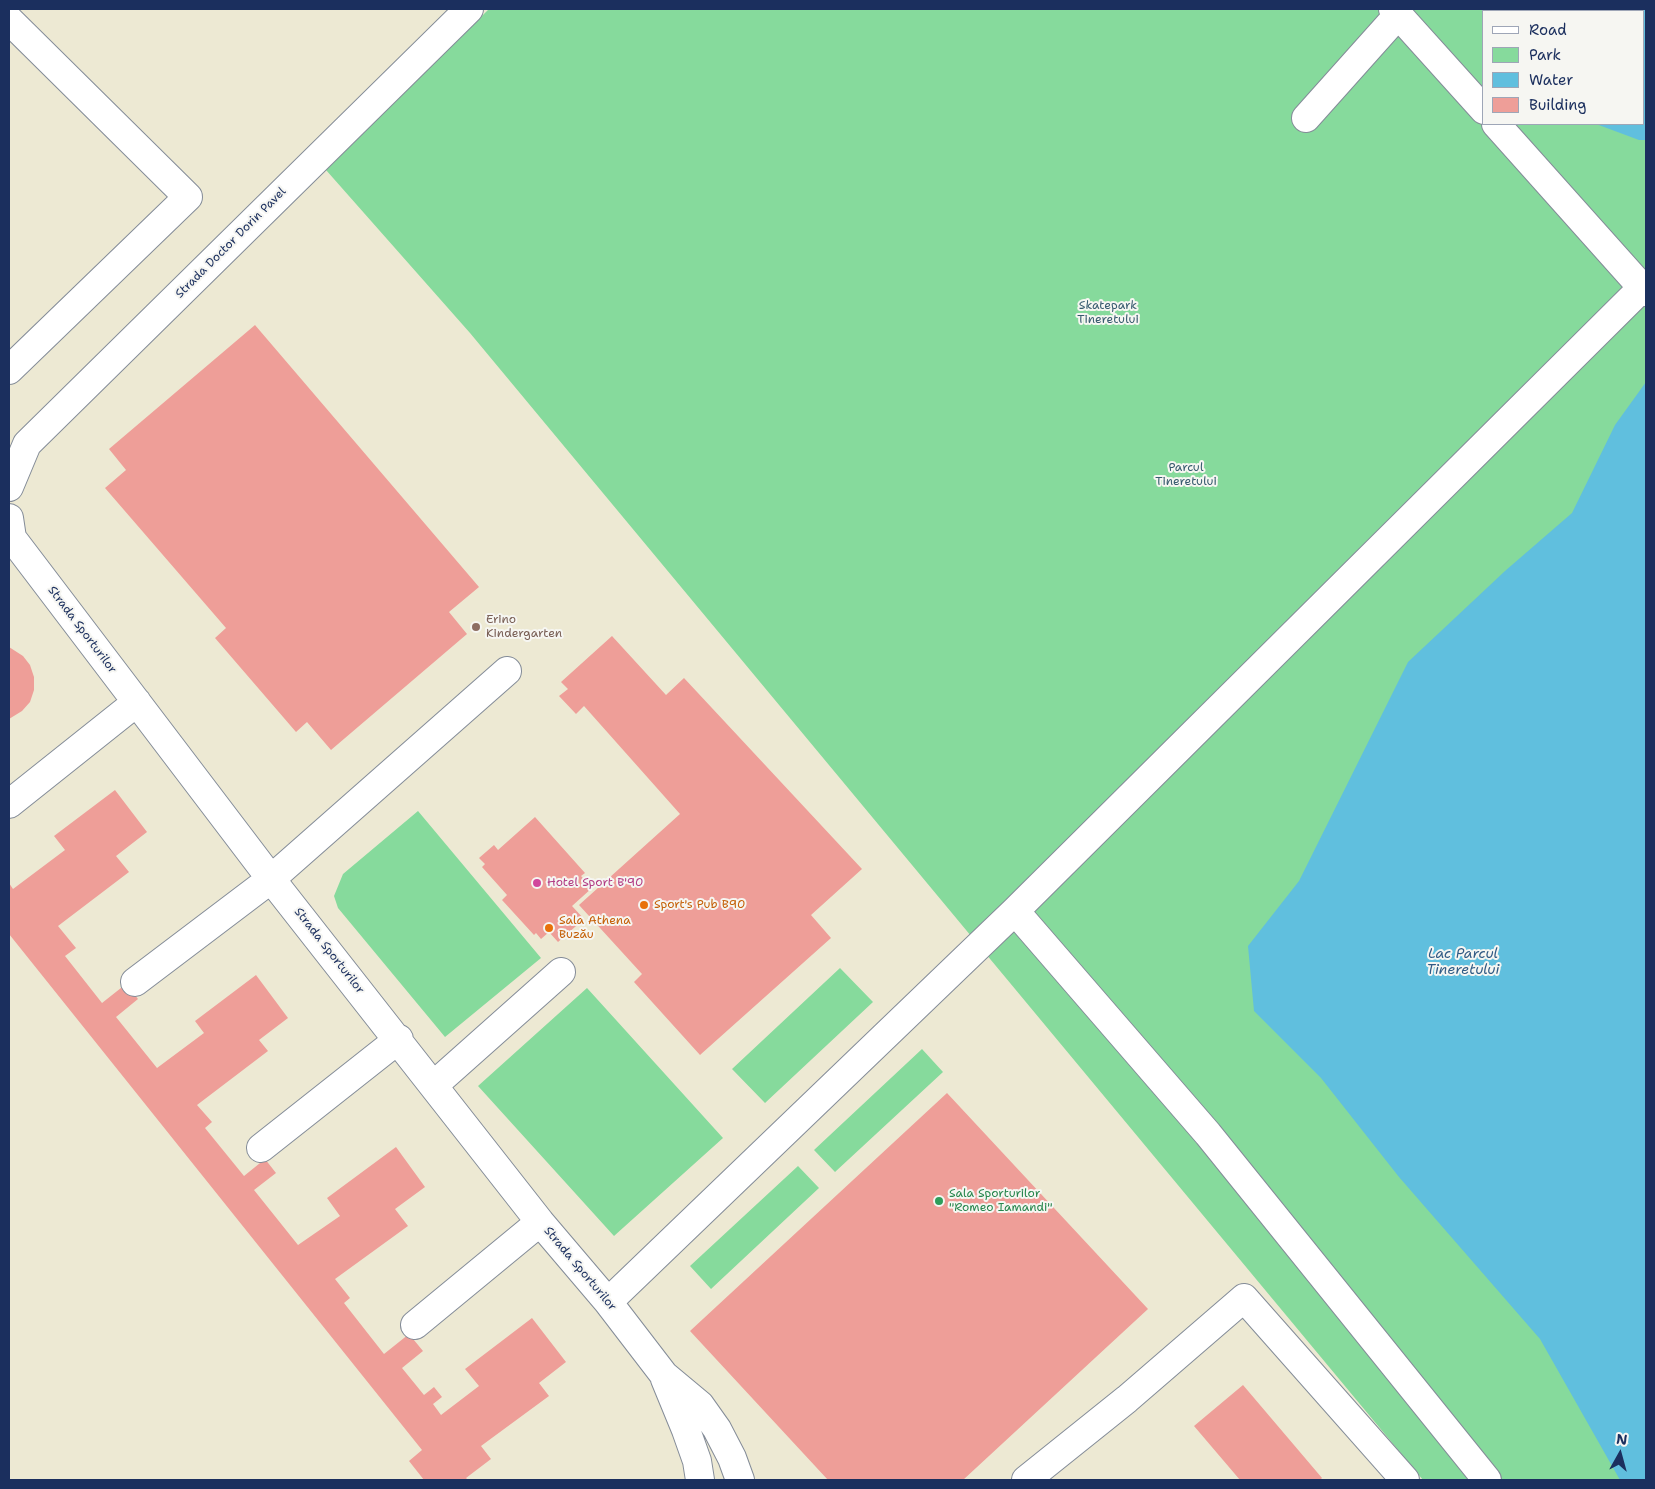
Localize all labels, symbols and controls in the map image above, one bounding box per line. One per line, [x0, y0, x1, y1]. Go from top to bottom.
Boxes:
legend [1482, 10, 1645, 125]
text: Road [1529, 20, 1567, 40]
text: Park [1529, 45, 1561, 65]
text: Water [1529, 70, 1573, 90]
text: Building [1529, 95, 1586, 115]
street label: Strada Doctor Dorin Pavel [173, 185, 289, 301]
park label: Skatepark Tineretului [1077, 299, 1139, 327]
park label: Parcul Tineretului [1155, 461, 1217, 489]
street label: Strada Sporturilor [45, 584, 119, 676]
place label: Erino Kindergarten [486, 613, 562, 641]
marker: Erino Kindergarten [470, 621, 482, 633]
place label: Hotel Sport B'90 [547, 876, 643, 890]
marker: Hotel Sport B'90 [531, 877, 543, 889]
place label: Sport's Pub B90 [654, 898, 745, 912]
marker: Sport's Pub B90 [638, 899, 650, 911]
street label: Strada Sporturilor [291, 905, 367, 997]
place label: Sala Athena Buzău [559, 914, 631, 942]
marker: Sala Athena Buzău [543, 922, 555, 934]
water label: Lac Parcul Tineretului [1427, 946, 1499, 979]
place label: Sala Sporturilor "Romeo Iamandi" [949, 1187, 1053, 1215]
marker: Sala Sporturilor "Romeo Iamandi" [933, 1195, 945, 1207]
street label: Strada Sporturilor [541, 1224, 619, 1314]
north arrow [1595, 1429, 1645, 1479]
text: N [1615, 1430, 1628, 1449]

